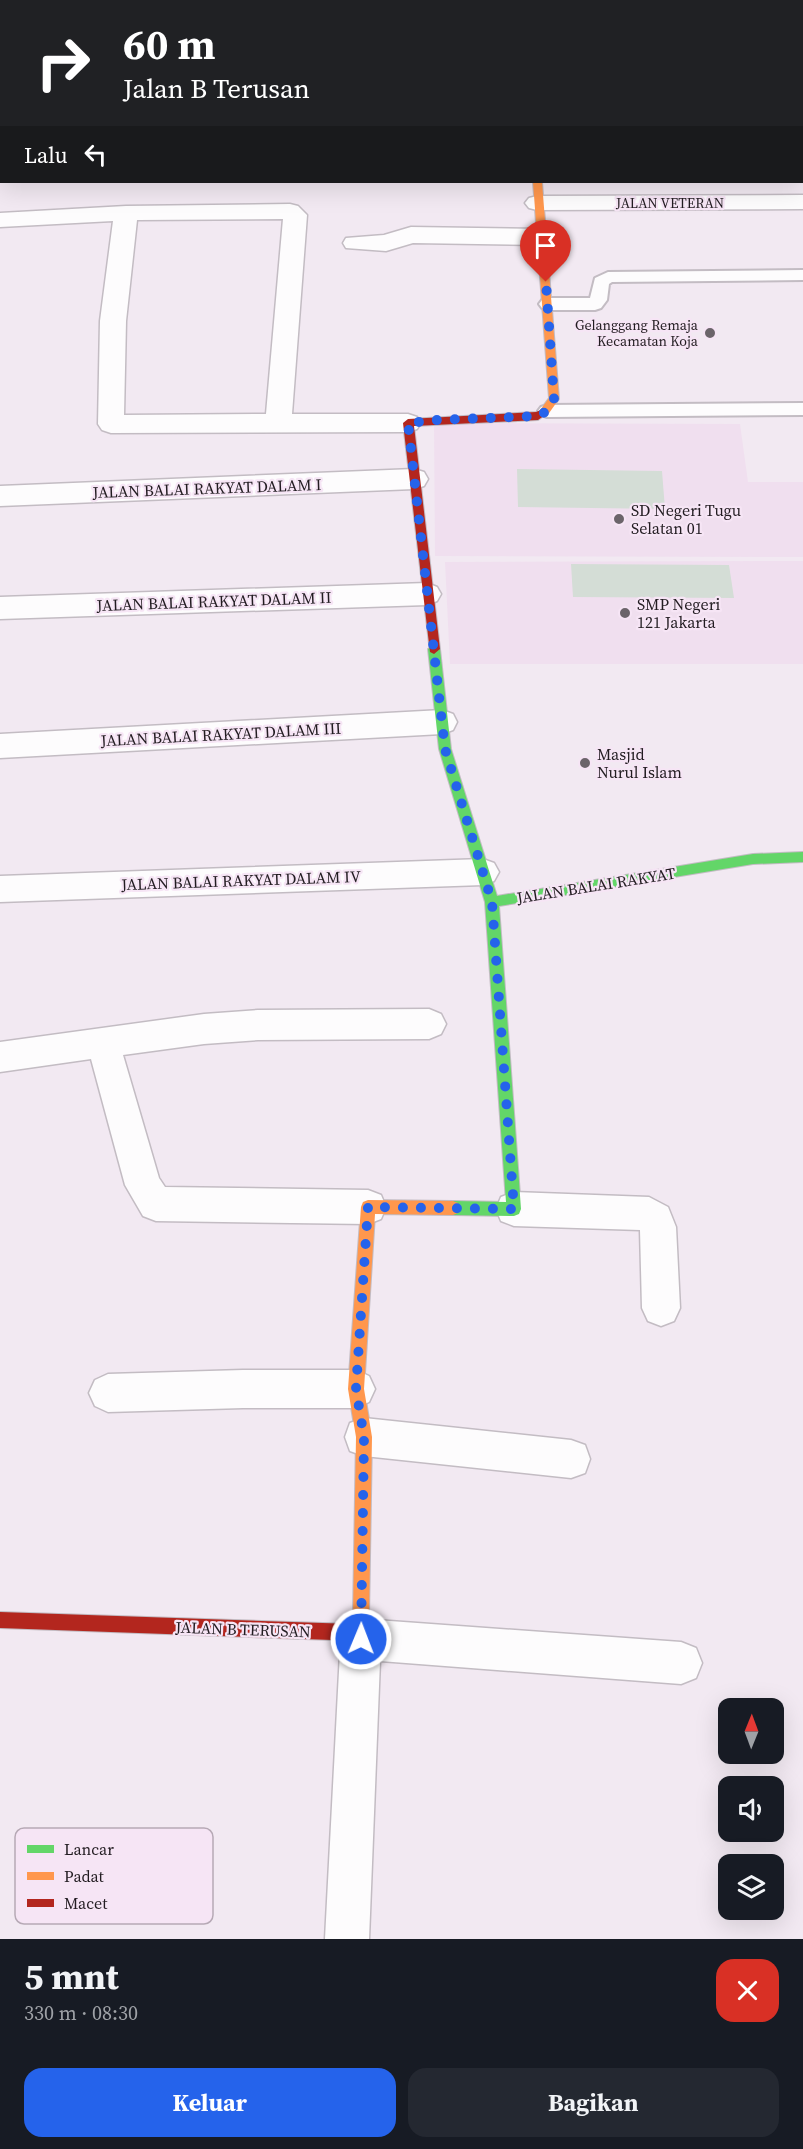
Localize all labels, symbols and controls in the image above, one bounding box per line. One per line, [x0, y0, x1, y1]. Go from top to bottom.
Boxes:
text: 60 m [123, 15, 216, 73]
icon: right [24, 24, 102, 102]
text: Jalan B Terusan [123, 70, 310, 107]
icon: left [79, 138, 112, 171]
text: Lalu [24, 140, 67, 170]
street label: JALAN VETERAN [615, 193, 724, 213]
pin [520, 220, 571, 282]
icon: arrive [529, 229, 562, 262]
place label: Gelanggang Remaja Kecamatan Koja [575, 315, 699, 351]
marker: Gelanggang Remaja Kecamatan Koja [703, 326, 717, 340]
street label: JALAN BALAI RAKYAT DALAM I [91, 473, 322, 503]
place label: SD Negeri Tugu Selatan 01 [631, 499, 741, 539]
marker: SD Negeri Tugu Selatan 01 [612, 512, 626, 526]
street label: JALAN BALAI RAKYAT DALAM II [95, 586, 332, 616]
place label: SMP Negeri 121 Jakarta [637, 593, 720, 633]
marker: SMP Negeri 121 Jakarta [618, 606, 632, 620]
street label: JALAN BALAI RAKYAT DALAM III [99, 717, 342, 751]
place label: Masjid Nurul Islam [597, 743, 682, 783]
marker: Masjid Nurul Islam [578, 756, 592, 770]
street label: JALAN BALAI RAKYAT [514, 862, 677, 909]
street label: JALAN BALAI RAKYAT DALAM IV [120, 865, 361, 895]
position arrow [329, 1607, 393, 1671]
street label: JALAN B TERUSAN [174, 1616, 311, 1642]
north arrow [718, 1698, 784, 1764]
map controls [718, 1698, 784, 1920]
button: sound [718, 1776, 784, 1842]
legend [15, 1828, 213, 1924]
text: Lancar [64, 1838, 114, 1860]
button: layers [718, 1854, 784, 1920]
text: Padat [64, 1865, 105, 1887]
text: Macet [64, 1892, 108, 1914]
text: 5 mnt [24, 1952, 119, 2001]
button: close [716, 1959, 779, 2022]
text: 330 m · 08:30 [24, 1999, 138, 2027]
button: Keluar [24, 2068, 396, 2137]
button: Bagikan [408, 2068, 779, 2137]

